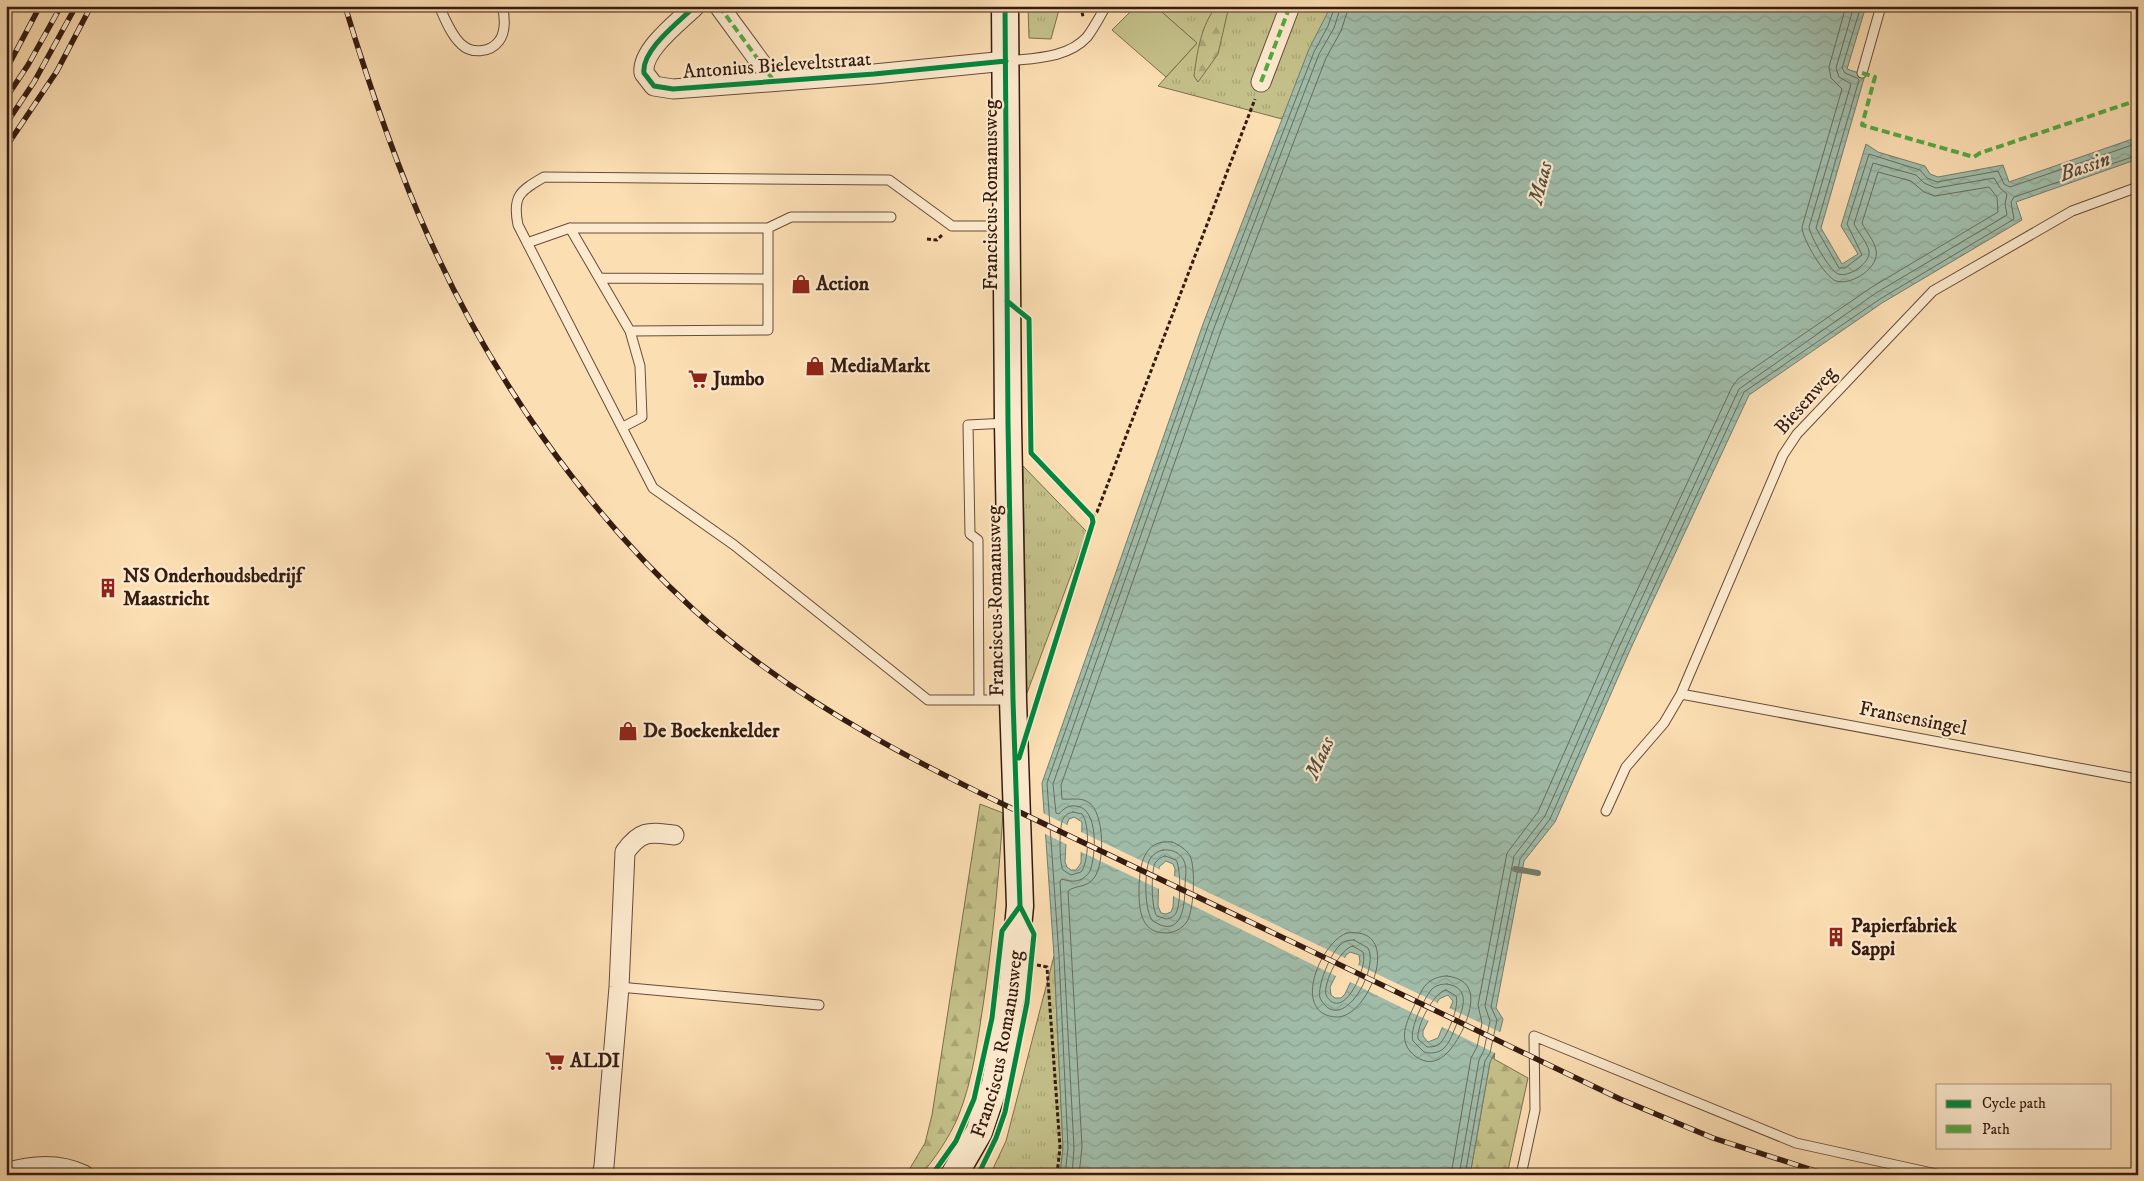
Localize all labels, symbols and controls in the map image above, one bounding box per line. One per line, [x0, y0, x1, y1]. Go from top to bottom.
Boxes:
street label: Antonius Bieleveltstraat [682, 47, 872, 85]
street label: Franciscus Romanusweg [979, 99, 1004, 291]
water label: Bassin [2055, 146, 2114, 188]
water label: Maas [1523, 158, 1559, 209]
place label: Action [815, 272, 870, 297]
shop icon: Action [790, 273, 812, 295]
place label: MediaMarkt [830, 354, 931, 379]
shop icon: MediaMarkt [804, 355, 826, 377]
street label: Biesenweg [1770, 362, 1843, 440]
place label: Jumbo [711, 367, 765, 392]
supermarket icon: Jumbo [687, 368, 709, 390]
street label: Franciscus Romanusweg [982, 505, 1010, 697]
place label: NS Onderhoudsbedrijf Maastricht [123, 564, 306, 612]
building icon: NS Onderhoudsbedrijf Maastricht [97, 577, 119, 599]
street label: Fransensingel [1857, 696, 1969, 742]
place label: De Boekenkelder [643, 719, 780, 744]
shop icon: De Boekenkelder [617, 720, 639, 742]
water label: Maas [1299, 732, 1341, 785]
place label: Papierfabriek Sappi [1851, 914, 1958, 962]
building icon: Papierfabriek Sappi [1825, 926, 1847, 948]
street label: Franciscus Romanusweg [965, 949, 1028, 1141]
place label: ALDI [569, 1049, 620, 1074]
supermarket icon: ALDI [544, 1050, 566, 1072]
legend [1936, 1084, 2112, 1148]
text: Cycle path [1982, 1094, 2046, 1113]
text: Path [1982, 1120, 2010, 1139]

